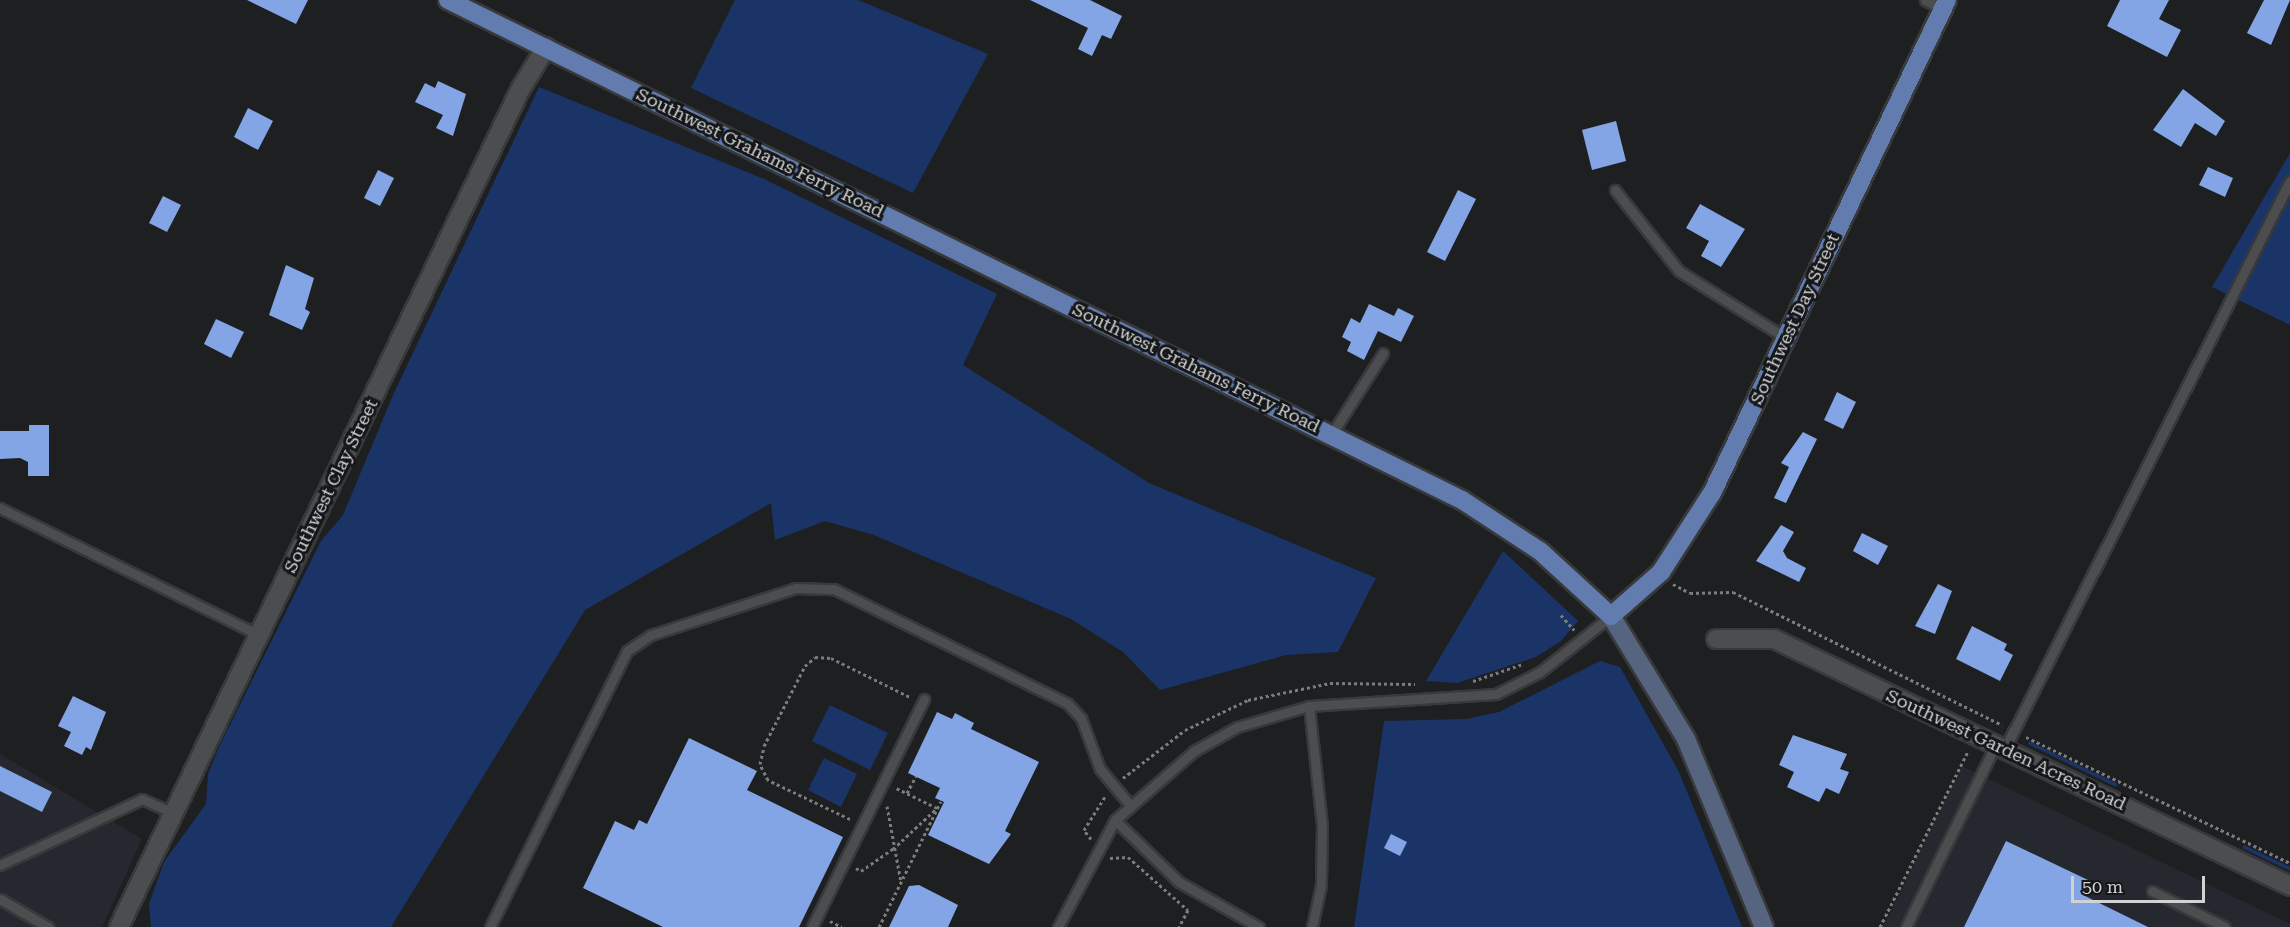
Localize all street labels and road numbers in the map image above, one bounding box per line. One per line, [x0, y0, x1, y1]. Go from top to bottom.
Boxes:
street label: Southwest Grahams Ferry Road [633, 84, 887, 222]
street label: Southwest Day Street [1746, 230, 1844, 408]
street label: Southwest Grahams Ferry Road [1069, 299, 1323, 437]
street label: Southwest Clay Street [279, 396, 383, 576]
street label: Southwest Garden Acres Road [1883, 685, 2129, 815]

